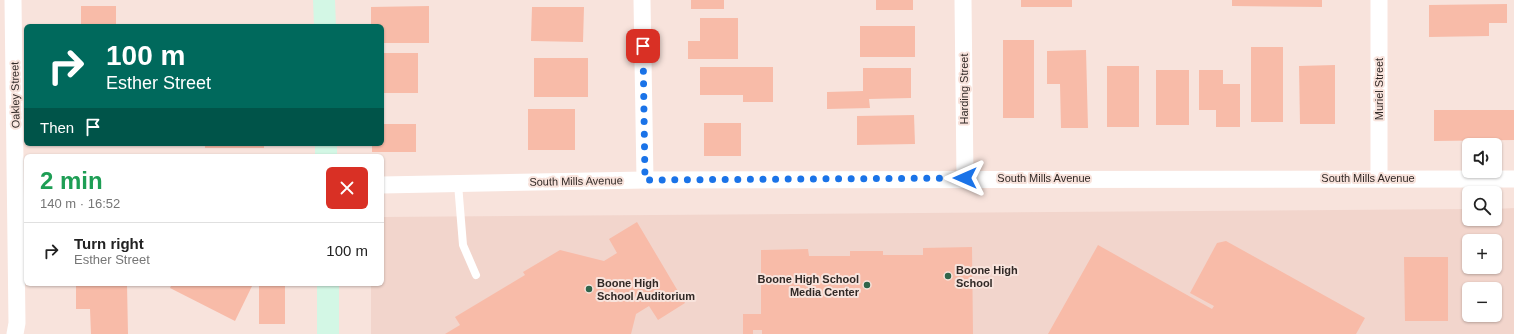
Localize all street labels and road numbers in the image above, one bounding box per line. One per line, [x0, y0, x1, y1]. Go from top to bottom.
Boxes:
street label: Harding Street [958, 54, 970, 124]
street label: Muriel Street [1373, 58, 1385, 120]
street label: Oakley Street [8, 62, 22, 128]
street label: South Mills Avenue [997, 172, 1091, 184]
street label: South Mills Avenue [1321, 172, 1415, 184]
street label: South Mills Avenue [529, 174, 623, 188]

